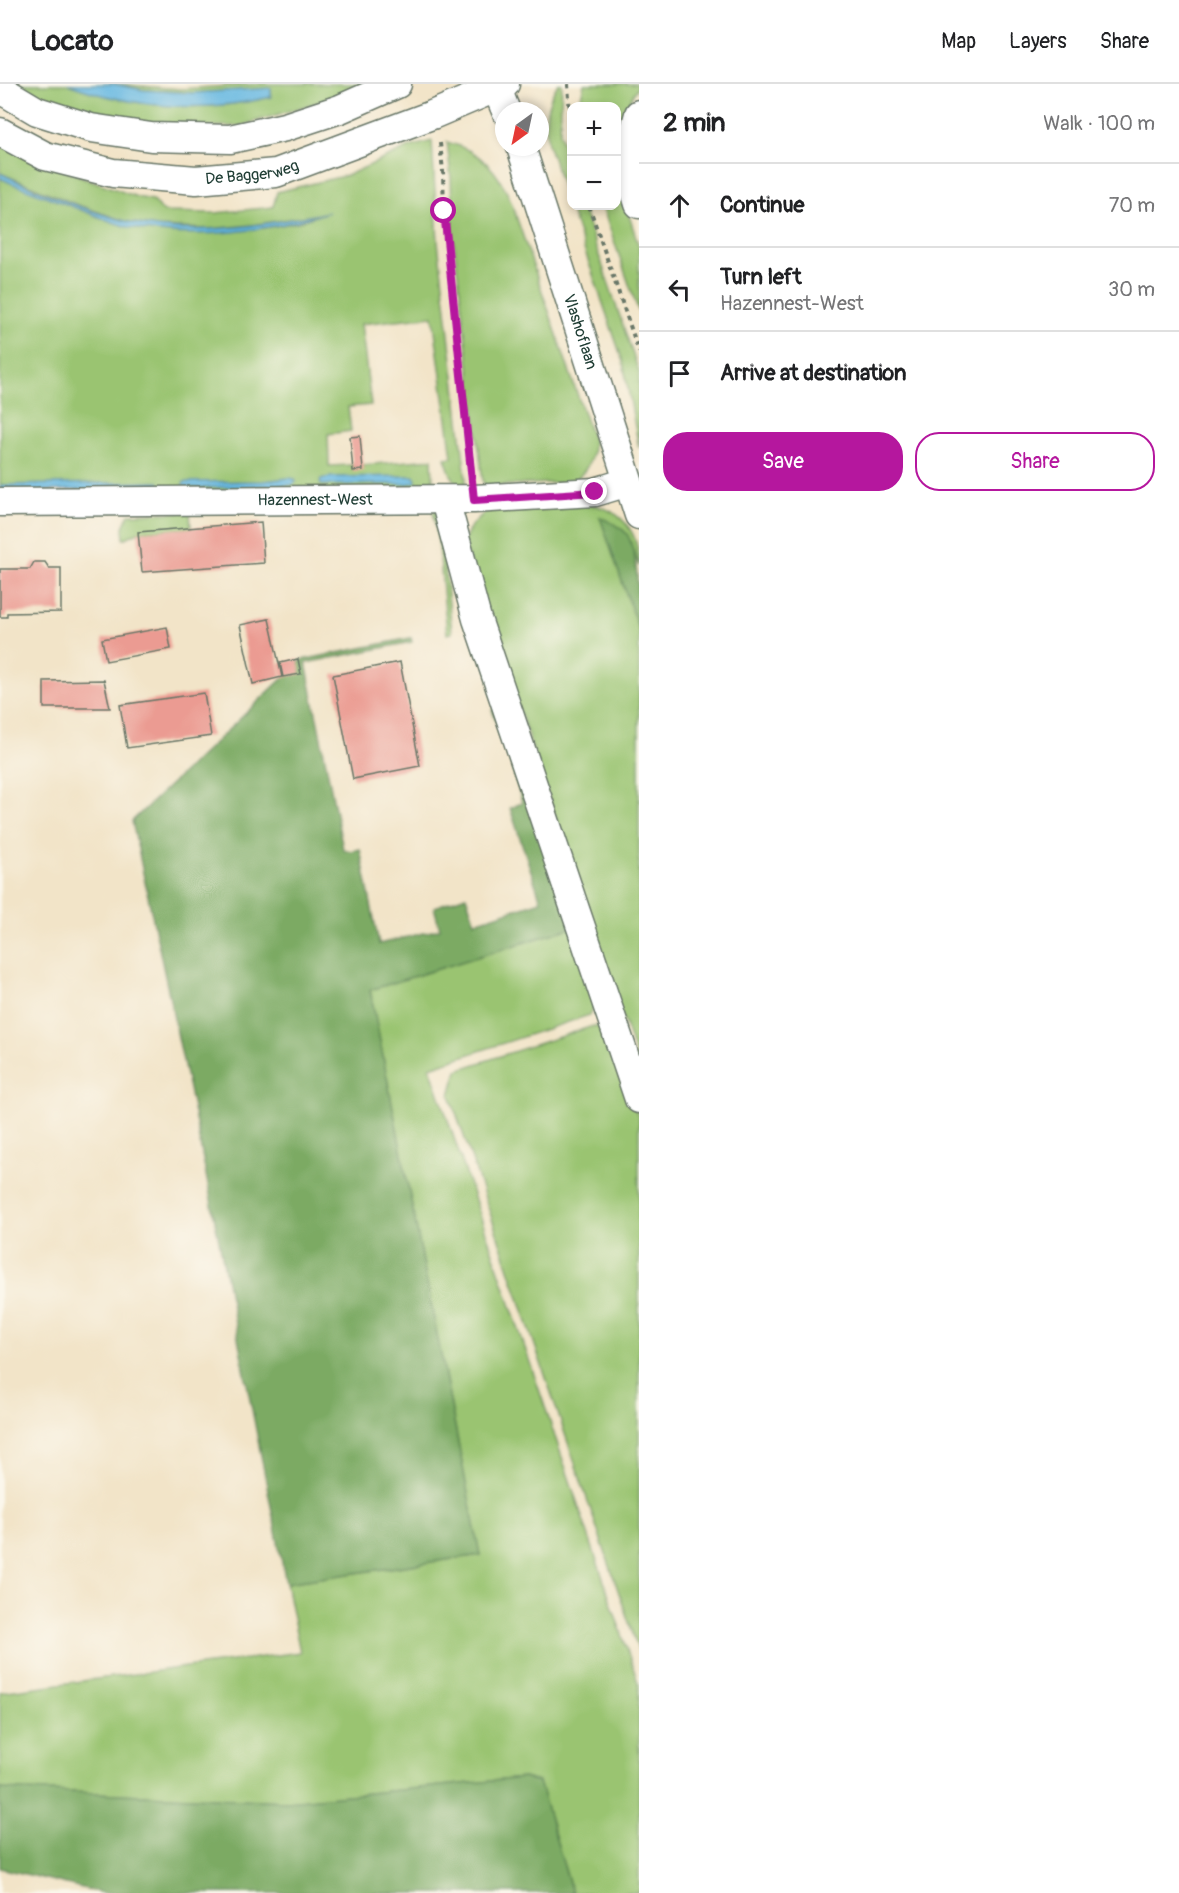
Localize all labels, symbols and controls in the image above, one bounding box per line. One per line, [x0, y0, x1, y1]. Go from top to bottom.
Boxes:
text: Locato [30, 24, 114, 59]
text: Map [941, 28, 976, 55]
text: Layers [1009, 28, 1067, 55]
text: Share [1100, 28, 1149, 55]
north arrow [495, 102, 549, 156]
map controls [567, 102, 621, 210]
button: + [567, 102, 621, 156]
text: 2 min [663, 107, 725, 139]
text: Walk · 100 m [1043, 111, 1155, 136]
street label: De Baggerweg [204, 155, 302, 189]
button: − [567, 156, 621, 210]
icon: ahead [663, 189, 696, 222]
text: Continue [720, 191, 804, 219]
text: 70 m [1109, 193, 1155, 218]
route start [430, 197, 456, 223]
text: Turn left [720, 263, 802, 291]
icon: left [663, 273, 696, 306]
text: 30 m [1108, 277, 1155, 302]
text: Hazennest-West [720, 291, 864, 316]
street label: Vlashoflaan [559, 292, 602, 372]
icon: arrive [663, 357, 696, 390]
text: Arrive at destination [720, 359, 906, 387]
button: Save [663, 432, 903, 491]
button: Share [915, 432, 1155, 491]
route end [581, 478, 607, 504]
street label: Hazennest-West [257, 490, 373, 510]

